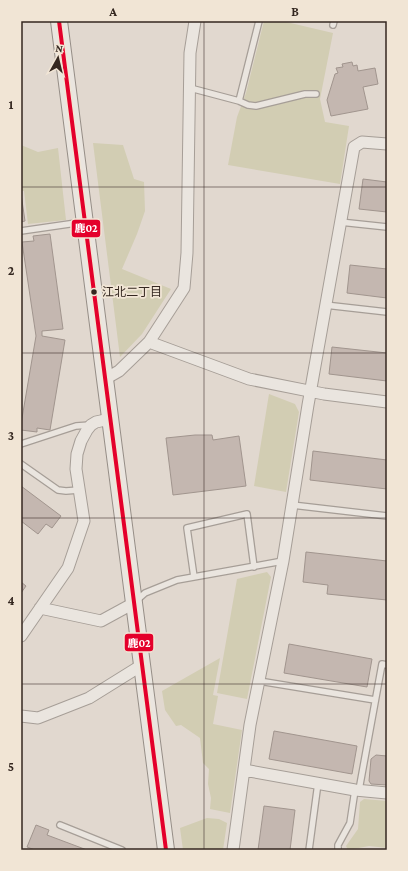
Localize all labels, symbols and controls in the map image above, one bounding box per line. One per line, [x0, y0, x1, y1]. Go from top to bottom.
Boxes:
text: A [108, 4, 117, 19]
text: B [291, 4, 299, 19]
north arrow [38, 38, 78, 78]
text: N [55, 42, 64, 55]
text: 1 [9, 97, 14, 112]
line badge: 鹿02 [71, 219, 101, 238]
text: 鹿02 [74, 222, 98, 234]
text: 2 [8, 263, 15, 278]
place label: 江北二丁目 [102, 285, 162, 299]
marker: 江北二丁目 [89, 287, 99, 297]
text: 3 [8, 428, 14, 443]
text: 4 [7, 593, 15, 608]
line badge: 鹿02 [124, 633, 154, 652]
text: 鹿02 [127, 637, 151, 649]
text: 5 [8, 759, 14, 774]

